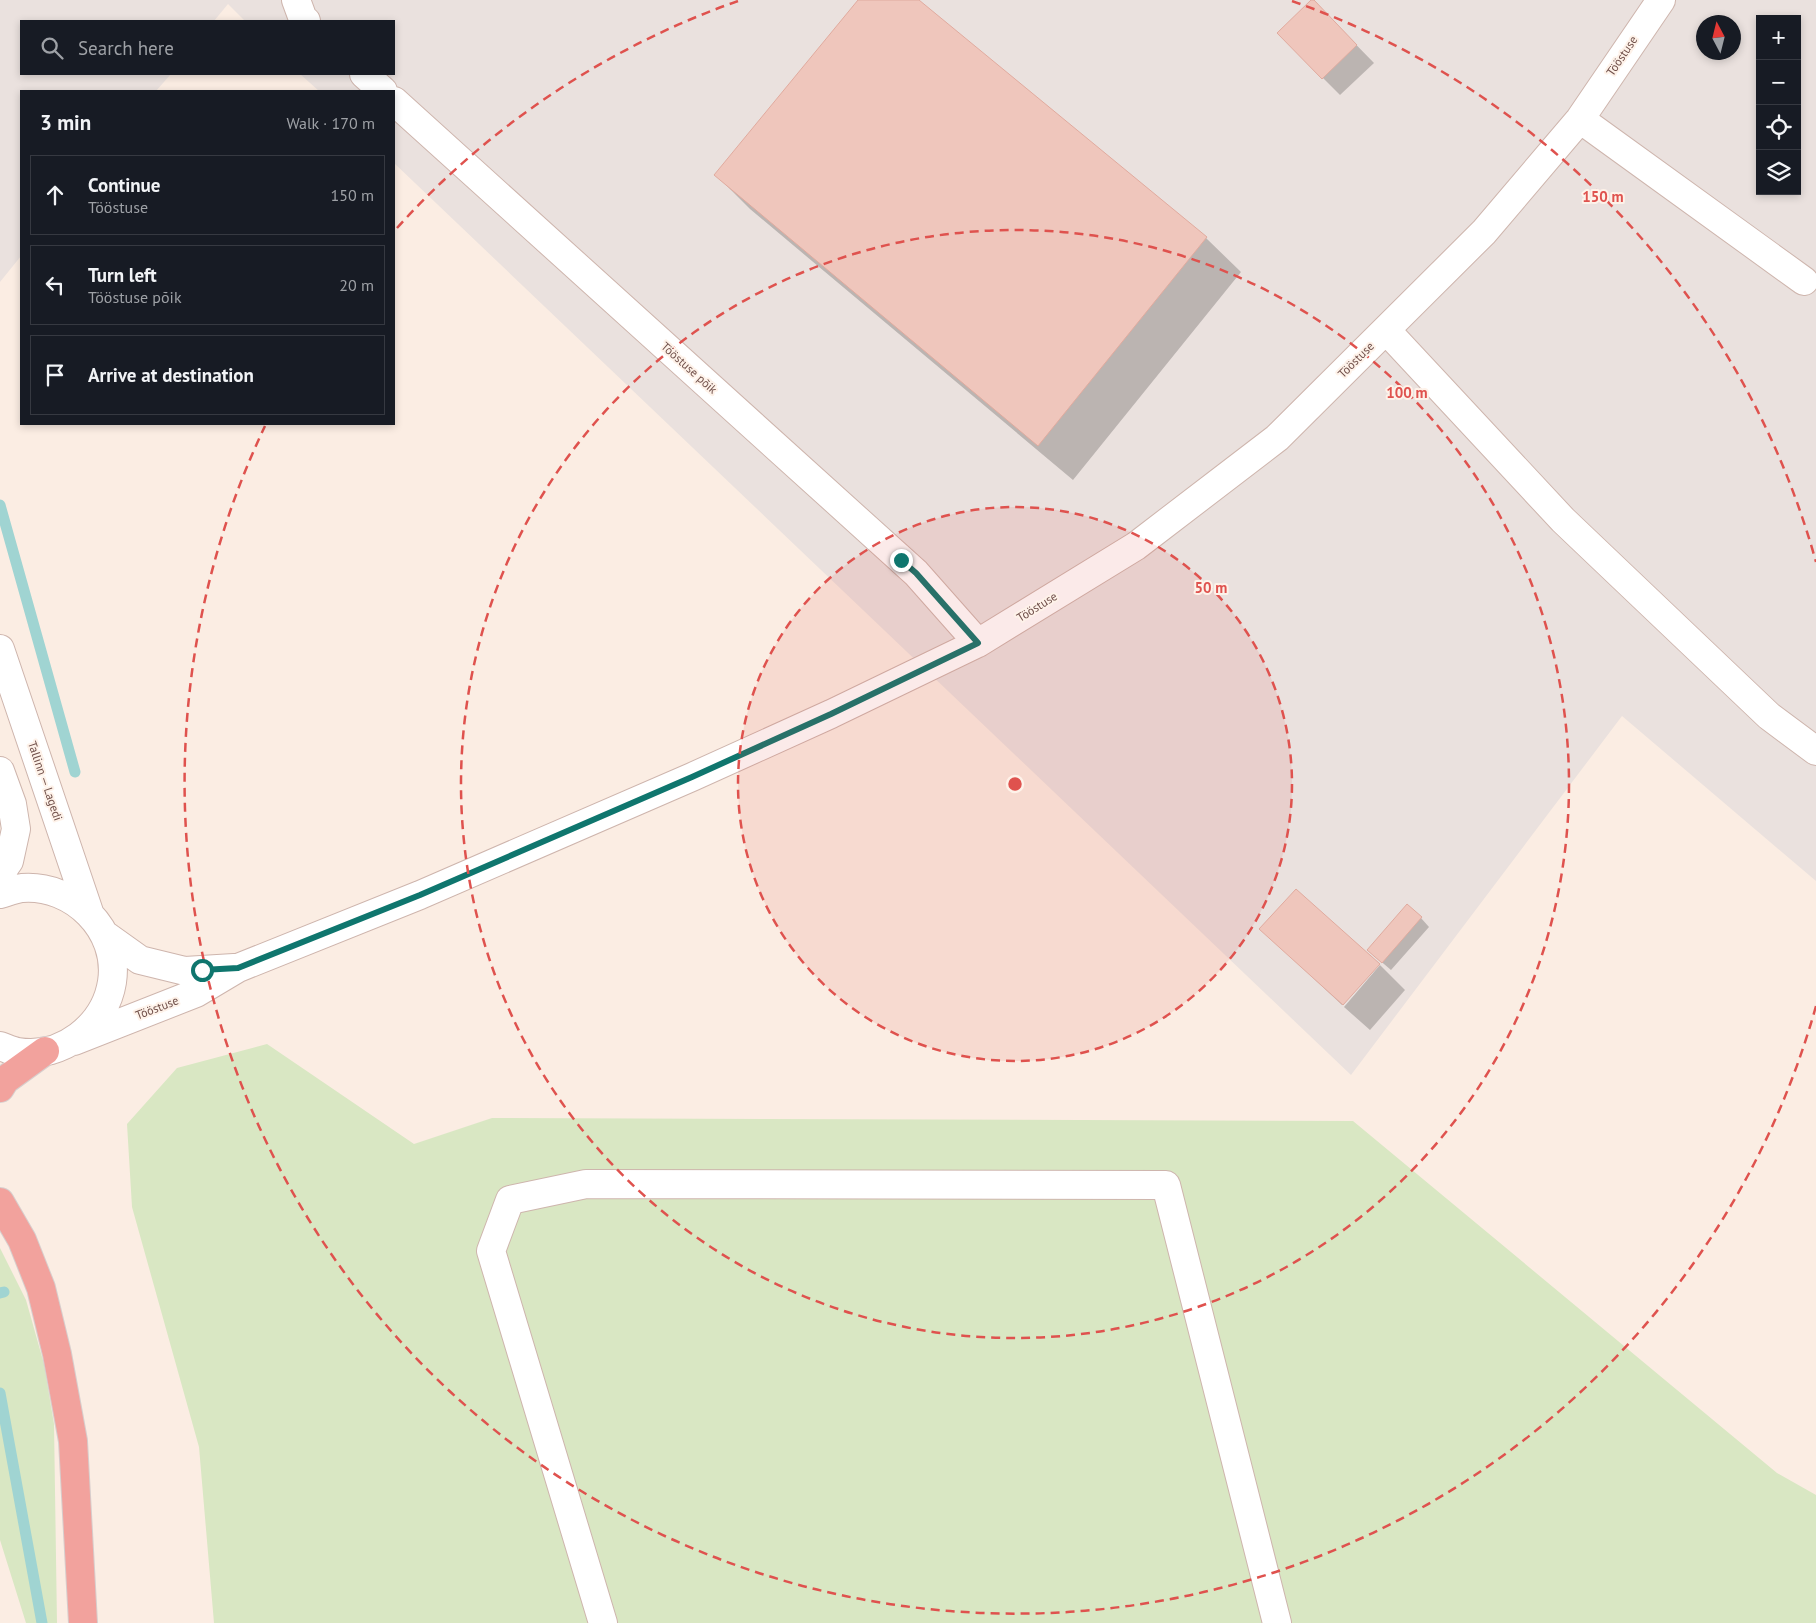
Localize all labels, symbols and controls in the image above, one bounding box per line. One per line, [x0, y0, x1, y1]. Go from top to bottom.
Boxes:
north arrow [1696, 15, 1741, 60]
map controls [1756, 15, 1801, 195]
button: + [1756, 15, 1801, 60]
search box [20, 20, 395, 75]
street label: Tööstuse [1603, 33, 1640, 79]
icon: search [38, 34, 66, 62]
text: Search here [78, 36, 174, 60]
button: − [1756, 60, 1801, 105]
button: locate [1756, 105, 1801, 150]
text: 3 min [40, 109, 91, 136]
text: Walk · 170 m [286, 113, 375, 133]
button: layers [1756, 150, 1801, 195]
text: Continue [88, 173, 160, 197]
icon: ahead [41, 181, 69, 209]
text: 150 m [331, 185, 374, 205]
text: 150 m [1582, 187, 1624, 206]
text: Tööstuse [88, 197, 148, 217]
text: Turn left [88, 263, 157, 287]
icon: left [41, 271, 69, 299]
text: 20 m [339, 275, 374, 295]
text: Tööstuse põik [88, 287, 182, 307]
street label: Tööstuse [1334, 338, 1377, 381]
street label: Tööstuse põik [658, 339, 721, 397]
icon: arrive [41, 361, 69, 389]
text: Arrive at destination [88, 363, 254, 387]
text: 100 m [1386, 383, 1428, 402]
route end [890, 549, 913, 572]
text: 50 m [1195, 578, 1227, 597]
street label: Tööstuse [1014, 588, 1060, 625]
street label: Tallinn — Lagedi [25, 739, 66, 823]
centre of rings [1006, 775, 1024, 793]
route start [191, 959, 214, 982]
street label: Tööstuse [133, 992, 181, 1023]

